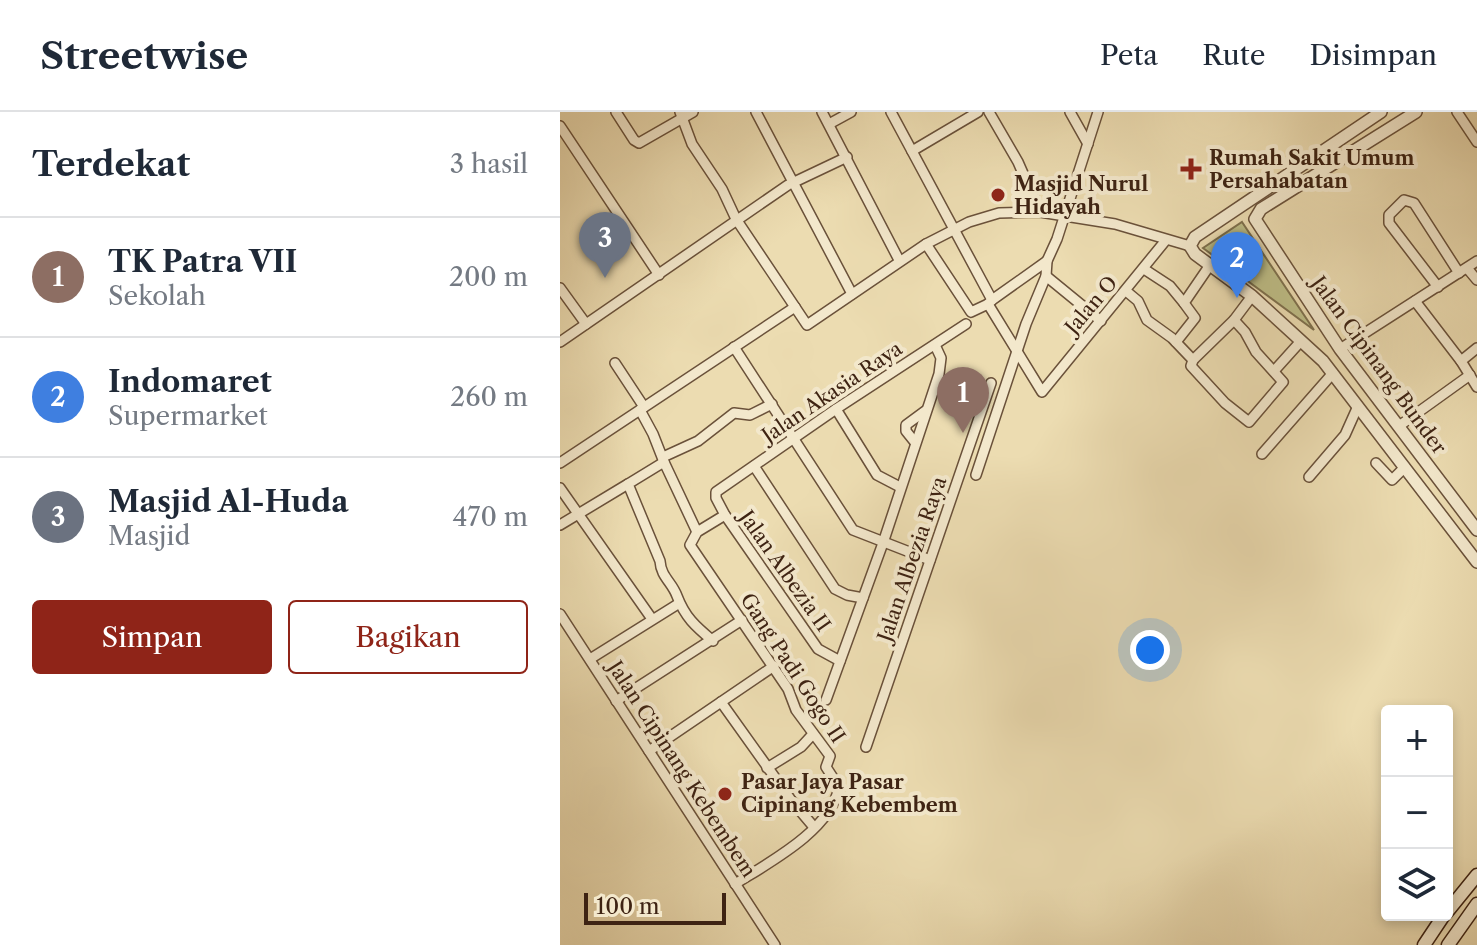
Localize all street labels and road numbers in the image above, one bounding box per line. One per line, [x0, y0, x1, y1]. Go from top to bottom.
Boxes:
street label: Jalan Cipinang Bunder [1305, 269, 1452, 459]
street label: Jalan O [1058, 271, 1122, 341]
street label: Jalan Akasia Raya [755, 336, 907, 449]
street label: Jalan Albezia Raya [872, 473, 952, 647]
street label: Jalan Albezia II [733, 503, 836, 636]
street label: Gang Padi Gogo II [736, 589, 850, 747]
street label: Jalan Cipinang Kebembem [601, 654, 761, 882]

